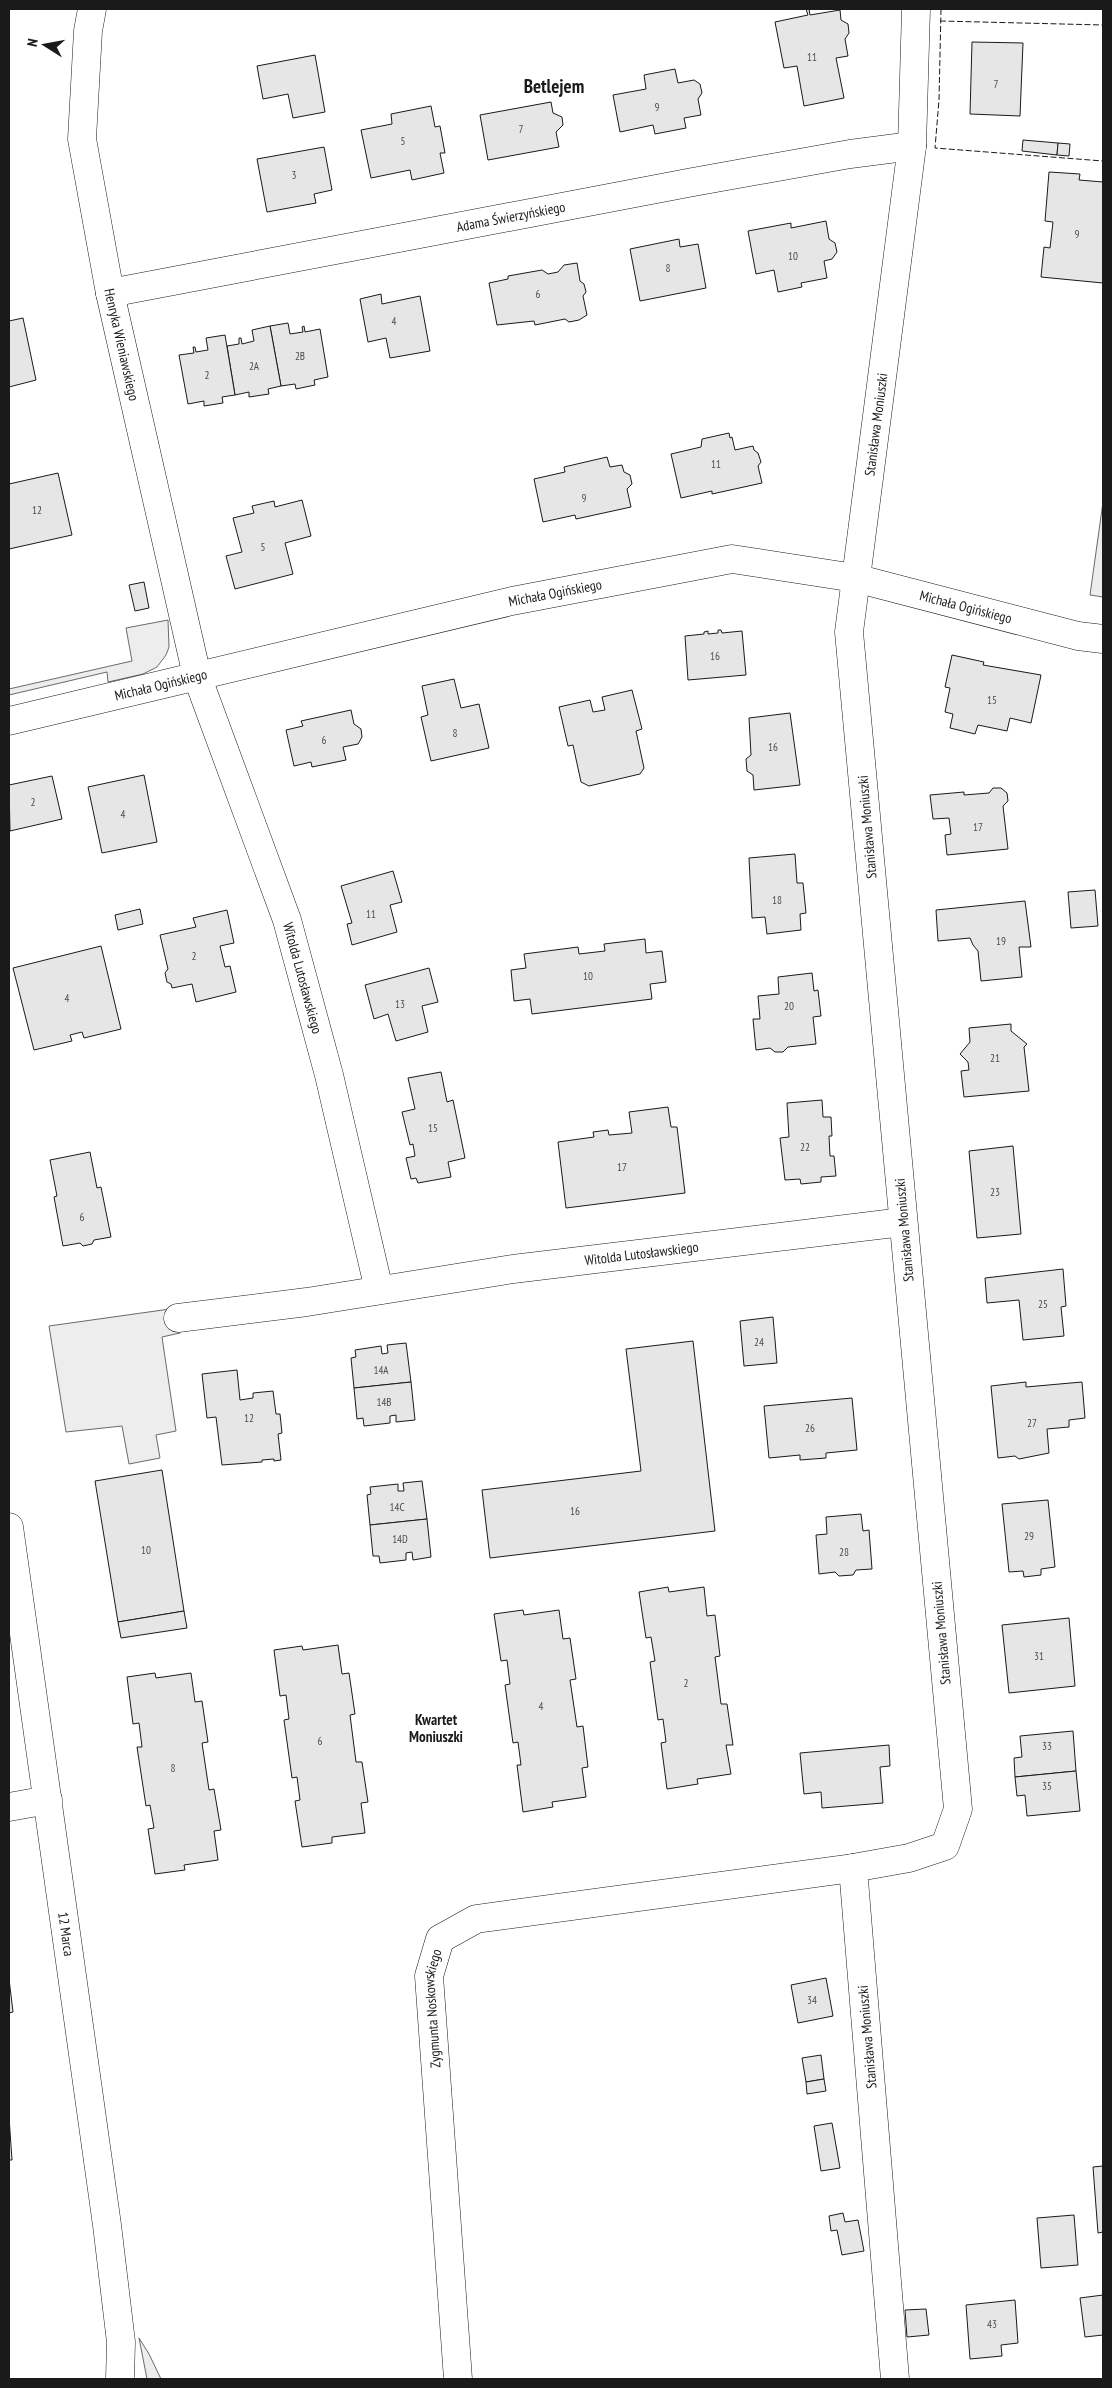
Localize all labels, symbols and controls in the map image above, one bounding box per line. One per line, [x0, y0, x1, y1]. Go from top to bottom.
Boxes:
north arrow [20, 20, 70, 70]
text: N [23, 37, 42, 48]
house number: 11 [807, 50, 817, 64]
district label: Betlejem [524, 74, 584, 98]
house number: 7 [994, 77, 999, 91]
house number: 9 [655, 100, 660, 114]
house number: 7 [519, 122, 524, 136]
house number: 5 [401, 134, 406, 148]
house number: 3 [292, 168, 297, 182]
street label: Adama Świerzyńskiego [455, 198, 567, 236]
house number: 9 [1075, 227, 1080, 241]
house number: 10 [788, 249, 798, 263]
house number: 8 [666, 261, 671, 275]
street label: Henryka Wieniawskiego [100, 287, 143, 403]
house number: 6 [536, 287, 541, 301]
house number: 4 [392, 314, 397, 328]
house number: 2B [295, 349, 305, 363]
house number: 2A [249, 359, 260, 373]
house number: 2 [205, 368, 210, 382]
street label: Stanisława Moniuszki [860, 372, 891, 477]
house number: 11 [711, 457, 721, 471]
house number: 9 [582, 491, 587, 505]
house number: 12 [32, 503, 42, 517]
house number: 5 [261, 540, 266, 554]
street label: Michała Ogińskiego [507, 575, 603, 610]
street label: Michała Ogińskiego [918, 586, 1014, 627]
house number: 16 [710, 649, 720, 663]
street label: Michała Ogińskiego [113, 665, 209, 705]
house number: 15 [987, 693, 997, 707]
house number: 8 [453, 726, 458, 740]
house number: 6 [322, 733, 327, 747]
house number: 16 [768, 740, 778, 754]
street label: Stanisława Moniuszki [854, 775, 880, 879]
house number: 2 [31, 795, 36, 809]
house number: 4 [121, 807, 126, 821]
house number: 17 [973, 820, 983, 834]
house number: 18 [772, 893, 782, 907]
house number: 11 [366, 907, 376, 921]
street label: Witolda Lutosławskiego [279, 920, 326, 1036]
house number: 19 [996, 934, 1006, 948]
house number: 2 [192, 949, 197, 963]
house number: 10 [583, 969, 593, 983]
house number: 4 [65, 991, 70, 1005]
house number: 13 [395, 997, 405, 1011]
house number: 20 [784, 999, 794, 1013]
house number: 21 [990, 1051, 1000, 1065]
house number: 15 [428, 1121, 438, 1135]
house number: 22 [800, 1140, 810, 1154]
house number: 17 [617, 1160, 627, 1174]
street label: Stanisława Moniuszki [891, 1178, 917, 1282]
house number: 23 [990, 1185, 1000, 1199]
house number: 6 [80, 1210, 85, 1224]
street label: Witolda Lutosławskiego [583, 1238, 699, 1269]
house number: 25 [1038, 1297, 1048, 1311]
house number: 24 [754, 1335, 764, 1349]
house number: 14A [373, 1363, 389, 1377]
house number: 14B [376, 1395, 392, 1409]
house number: 12 [244, 1411, 254, 1425]
house number: 27 [1027, 1416, 1037, 1430]
house number: 26 [805, 1421, 815, 1435]
house number: 14C [390, 1500, 404, 1514]
house number: 16 [570, 1504, 580, 1518]
house number: 29 [1024, 1529, 1034, 1543]
house number: 14D [392, 1532, 408, 1546]
house number: 10 [141, 1543, 151, 1557]
house number: 28 [839, 1545, 849, 1559]
street label: Stanisława Moniuszki [928, 1581, 954, 1685]
house number: 31 [1034, 1649, 1044, 1663]
house number: 2 [684, 1676, 689, 1690]
house number: 4 [539, 1699, 544, 1713]
district label: Kwartet Moniuszki [409, 1710, 463, 1746]
house number: 6 [318, 1734, 323, 1748]
house number: 33 [1042, 1739, 1052, 1753]
house number: 8 [171, 1761, 176, 1775]
house number: 35 [1042, 1779, 1052, 1793]
street label: 12 Marca [54, 1911, 78, 1957]
street label: Zygmunta Noskowskiego [420, 1947, 446, 2068]
street label: Stanisława Moniuszki [854, 1985, 880, 2089]
house number: 34 [807, 1993, 817, 2007]
house number: 43 [987, 2317, 997, 2331]

